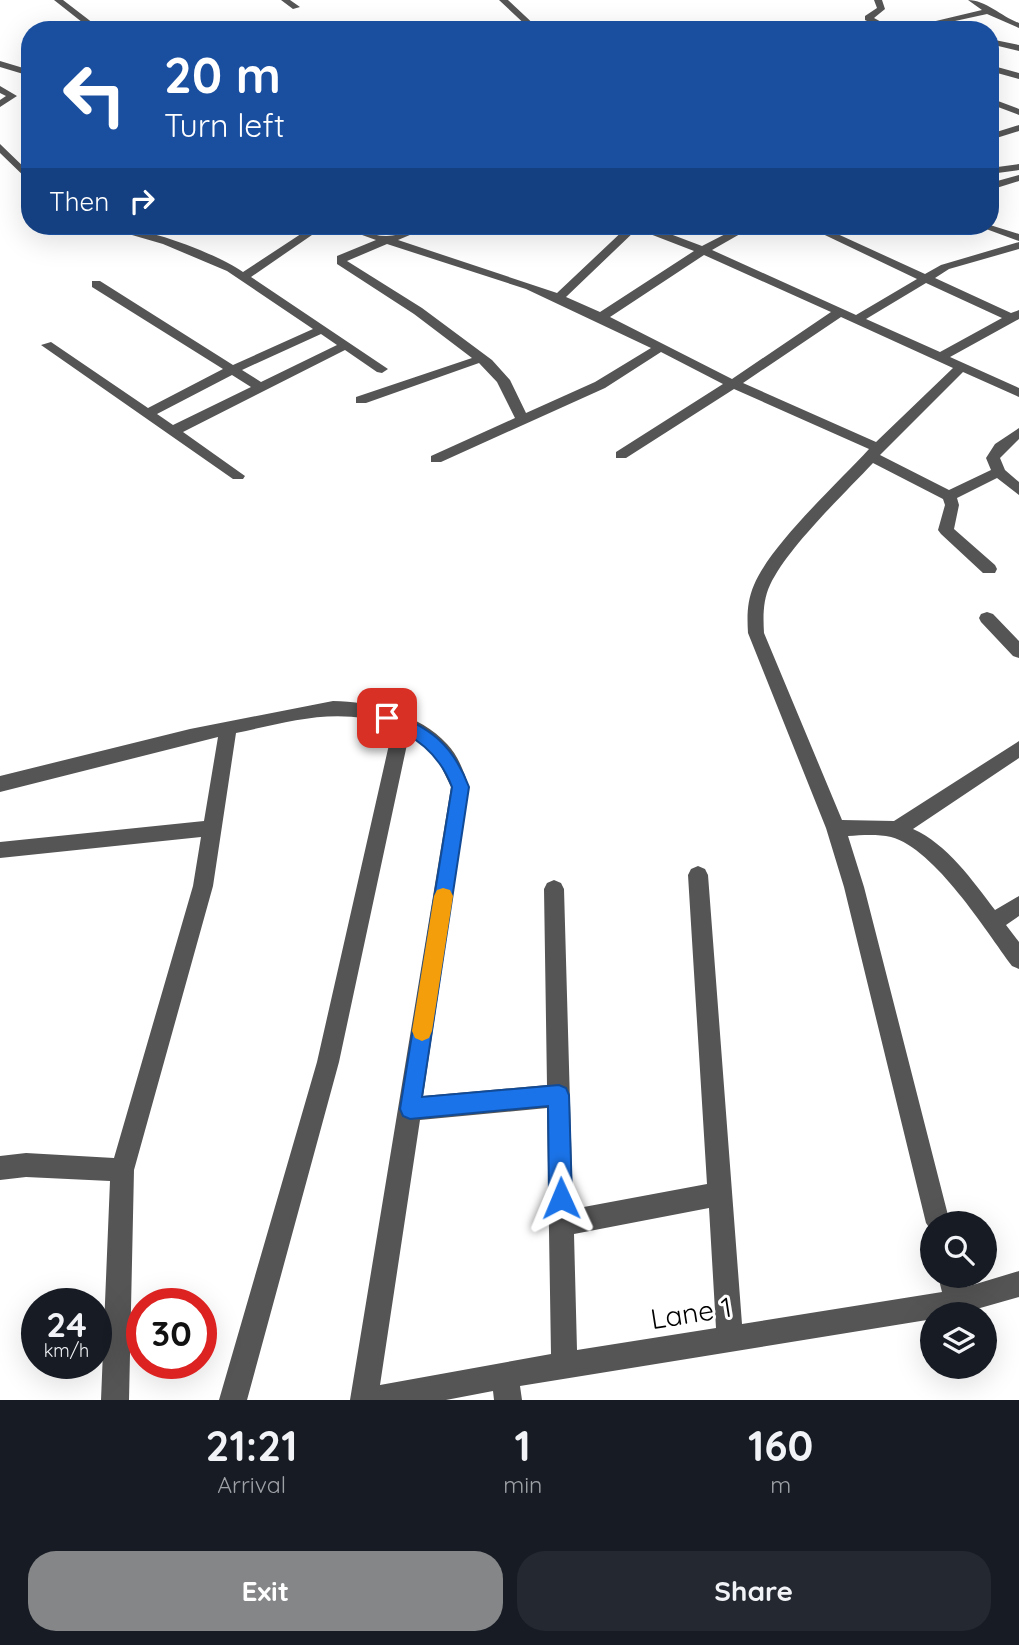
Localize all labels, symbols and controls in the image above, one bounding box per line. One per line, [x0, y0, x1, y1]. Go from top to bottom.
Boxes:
text: 20 m [164, 44, 281, 105]
icon: left [49, 49, 140, 140]
text: Turn left [164, 105, 285, 145]
icon: right [123, 182, 161, 220]
text: Then [49, 185, 109, 218]
pin [357, 688, 417, 748]
icon: arrive [368, 699, 406, 737]
position arrow [524, 1161, 598, 1235]
map controls [920, 1211, 997, 1379]
button: search [920, 1211, 997, 1288]
speed limit sign: 30 [126, 1288, 217, 1379]
street label: Lane 1 [648, 1289, 734, 1336]
text: 24 [46, 1302, 87, 1346]
button: layers [920, 1302, 997, 1379]
text: km/h [44, 1339, 89, 1362]
text: 21:21 [206, 1419, 298, 1472]
text: 1 [515, 1419, 531, 1472]
text: 160 [748, 1419, 813, 1472]
text: Arrival [217, 1470, 286, 1499]
text: min [503, 1470, 542, 1499]
text: m [770, 1470, 791, 1499]
button: Exit [28, 1551, 503, 1631]
button: Share [517, 1551, 991, 1631]

